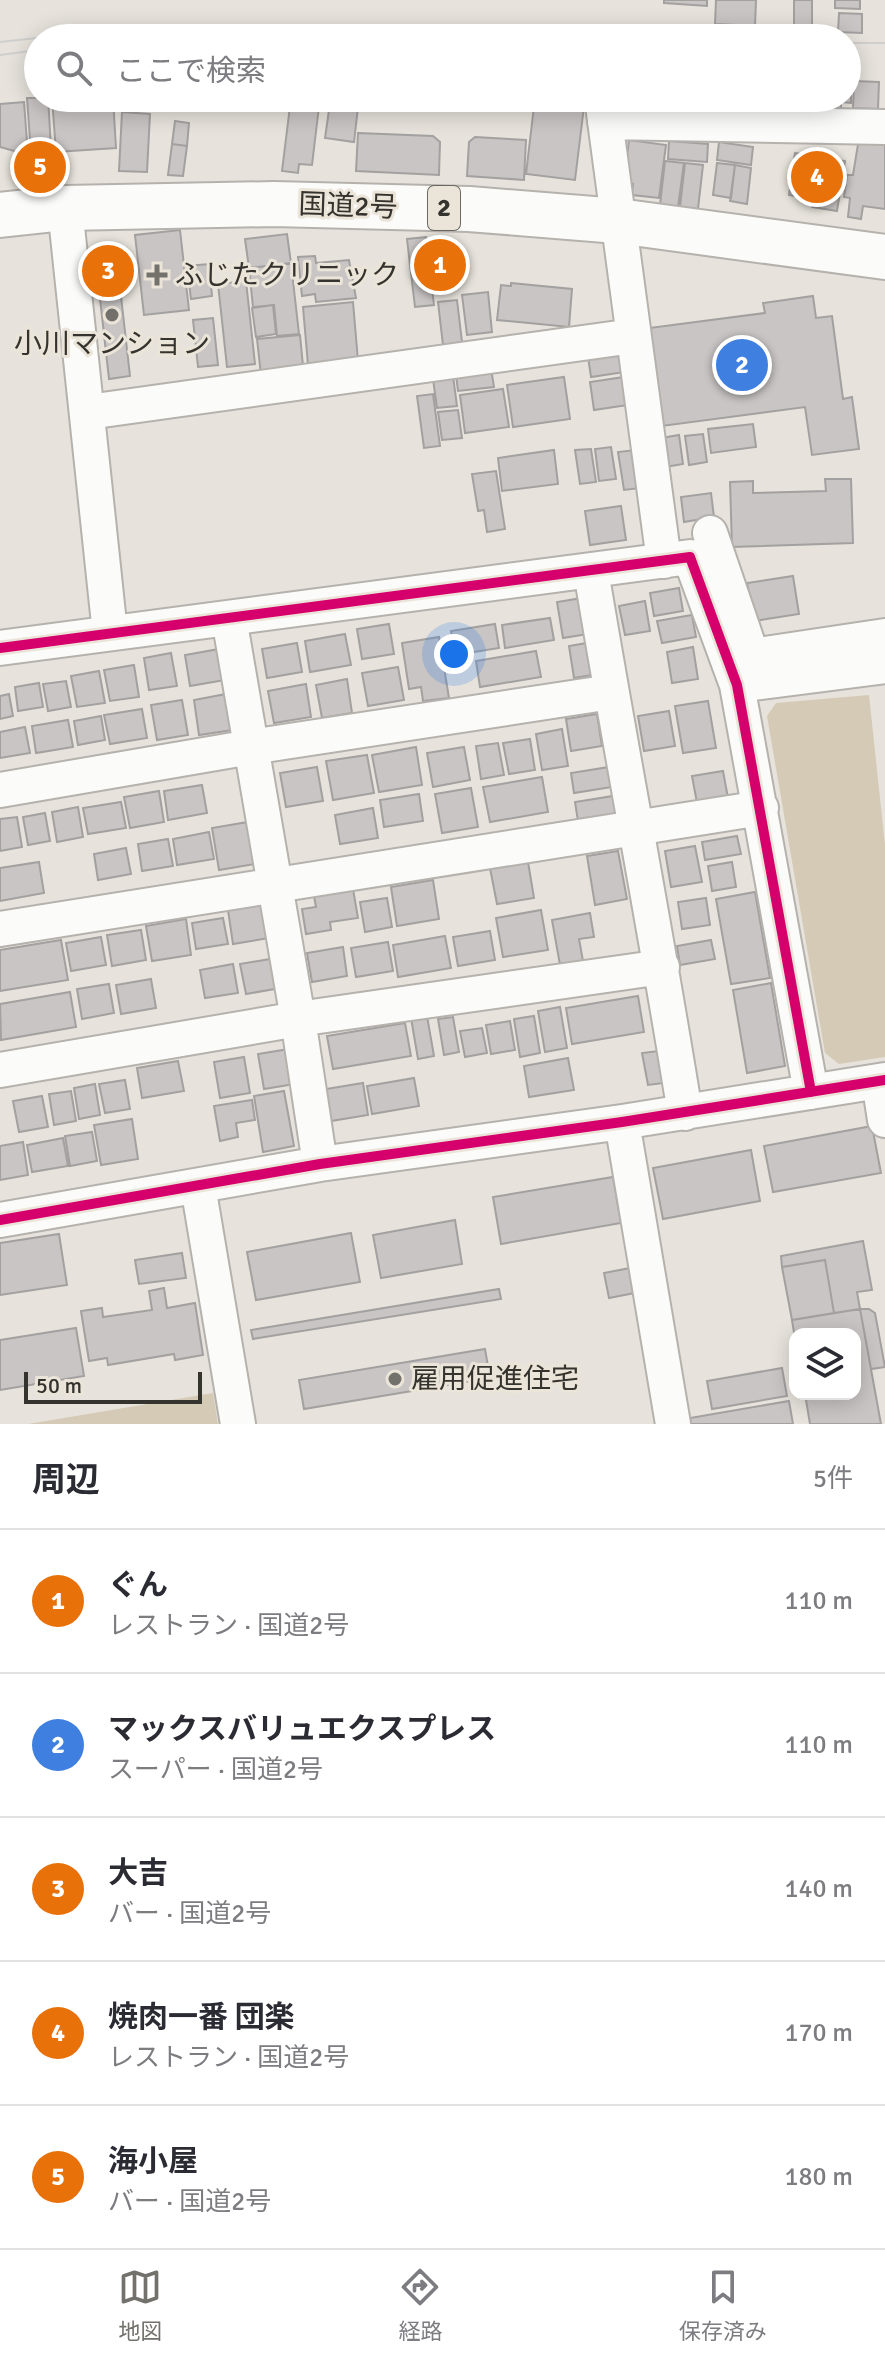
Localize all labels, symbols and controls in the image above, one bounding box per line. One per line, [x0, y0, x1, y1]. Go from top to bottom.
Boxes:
search box [24, 24, 861, 112]
icon: search [52, 46, 96, 90]
text: ここで検索 [116, 53, 266, 90]
pin: 5 [14, 137, 66, 197]
pin: 4 [791, 147, 843, 207]
road number: 2 [428, 186, 460, 230]
street label: 国道2号 [298, 187, 398, 225]
pin: 1 [414, 235, 466, 295]
pin: 3 [82, 241, 134, 301]
place label: ふじたクリニック [175, 258, 399, 292]
marker: ふじたクリニック [146, 264, 168, 286]
marker: 小川マンション [103, 306, 121, 324]
place label: 小川マンション [14, 327, 210, 361]
pin: 2 [716, 335, 768, 395]
your location [434, 634, 474, 674]
map controls [789, 1328, 861, 1400]
button: layers [789, 1328, 861, 1400]
place label: 雇用促進住宅 [411, 1362, 579, 1396]
scale bar [24, 1368, 202, 1404]
marker: 雇用促進住宅 [386, 1370, 404, 1388]
text: 50 m [36, 1372, 82, 1399]
text: 周辺 [32, 1459, 100, 1501]
text: 5件 [813, 1463, 853, 1495]
text: ぐん [108, 1567, 168, 1604]
text: 1 [51, 1585, 65, 1617]
text: 110 m [784, 1585, 853, 1617]
text: レストラン · 国道2号 [108, 1610, 349, 1642]
text: マックスバリュエクスプレス [108, 1711, 496, 1748]
text: 2 [51, 1729, 65, 1761]
text: 110 m [784, 1729, 853, 1761]
text: スーパー · 国道2号 [108, 1754, 323, 1786]
text: 大吉 [108, 1855, 168, 1892]
text: 3 [51, 1873, 65, 1905]
text: 140 m [784, 1873, 853, 1905]
text: バー · 国道2号 [108, 1898, 271, 1930]
text: 焼肉一番 団楽 [108, 1999, 295, 2036]
text: 4 [51, 2017, 65, 2049]
text: 170 m [784, 2017, 853, 2049]
text: レストラン · 国道2号 [108, 2042, 349, 2074]
text: 海小屋 [108, 2143, 198, 2180]
text: 5 [51, 2161, 65, 2193]
text: 180 m [784, 2161, 853, 2193]
text: バー · 国道2号 [108, 2186, 271, 2218]
tab: 地図 [118, 2265, 162, 2345]
tab: 経路 [398, 2265, 443, 2345]
tab: 保存済み [679, 2265, 767, 2345]

